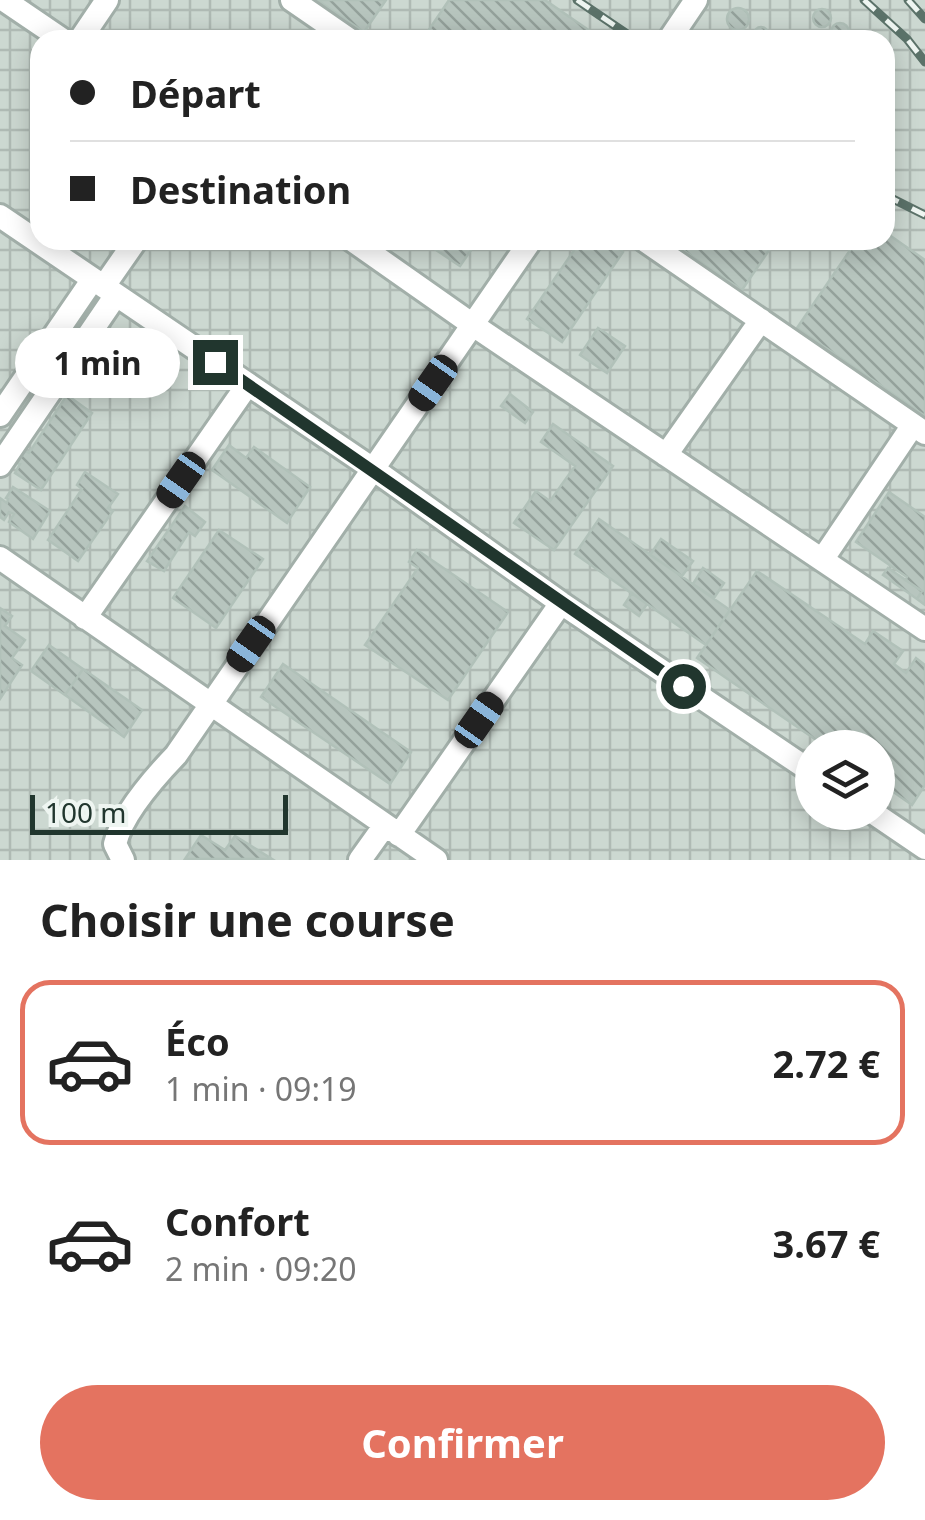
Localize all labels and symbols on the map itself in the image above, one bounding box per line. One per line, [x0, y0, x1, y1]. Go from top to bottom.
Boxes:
callout: 1 min [15, 327, 180, 397]
route end [193, 340, 238, 385]
car [404, 350, 462, 416]
car [152, 447, 210, 513]
car [222, 611, 280, 677]
route start [661, 664, 706, 709]
car [450, 687, 508, 753]
scale bar [30, 790, 288, 834]

